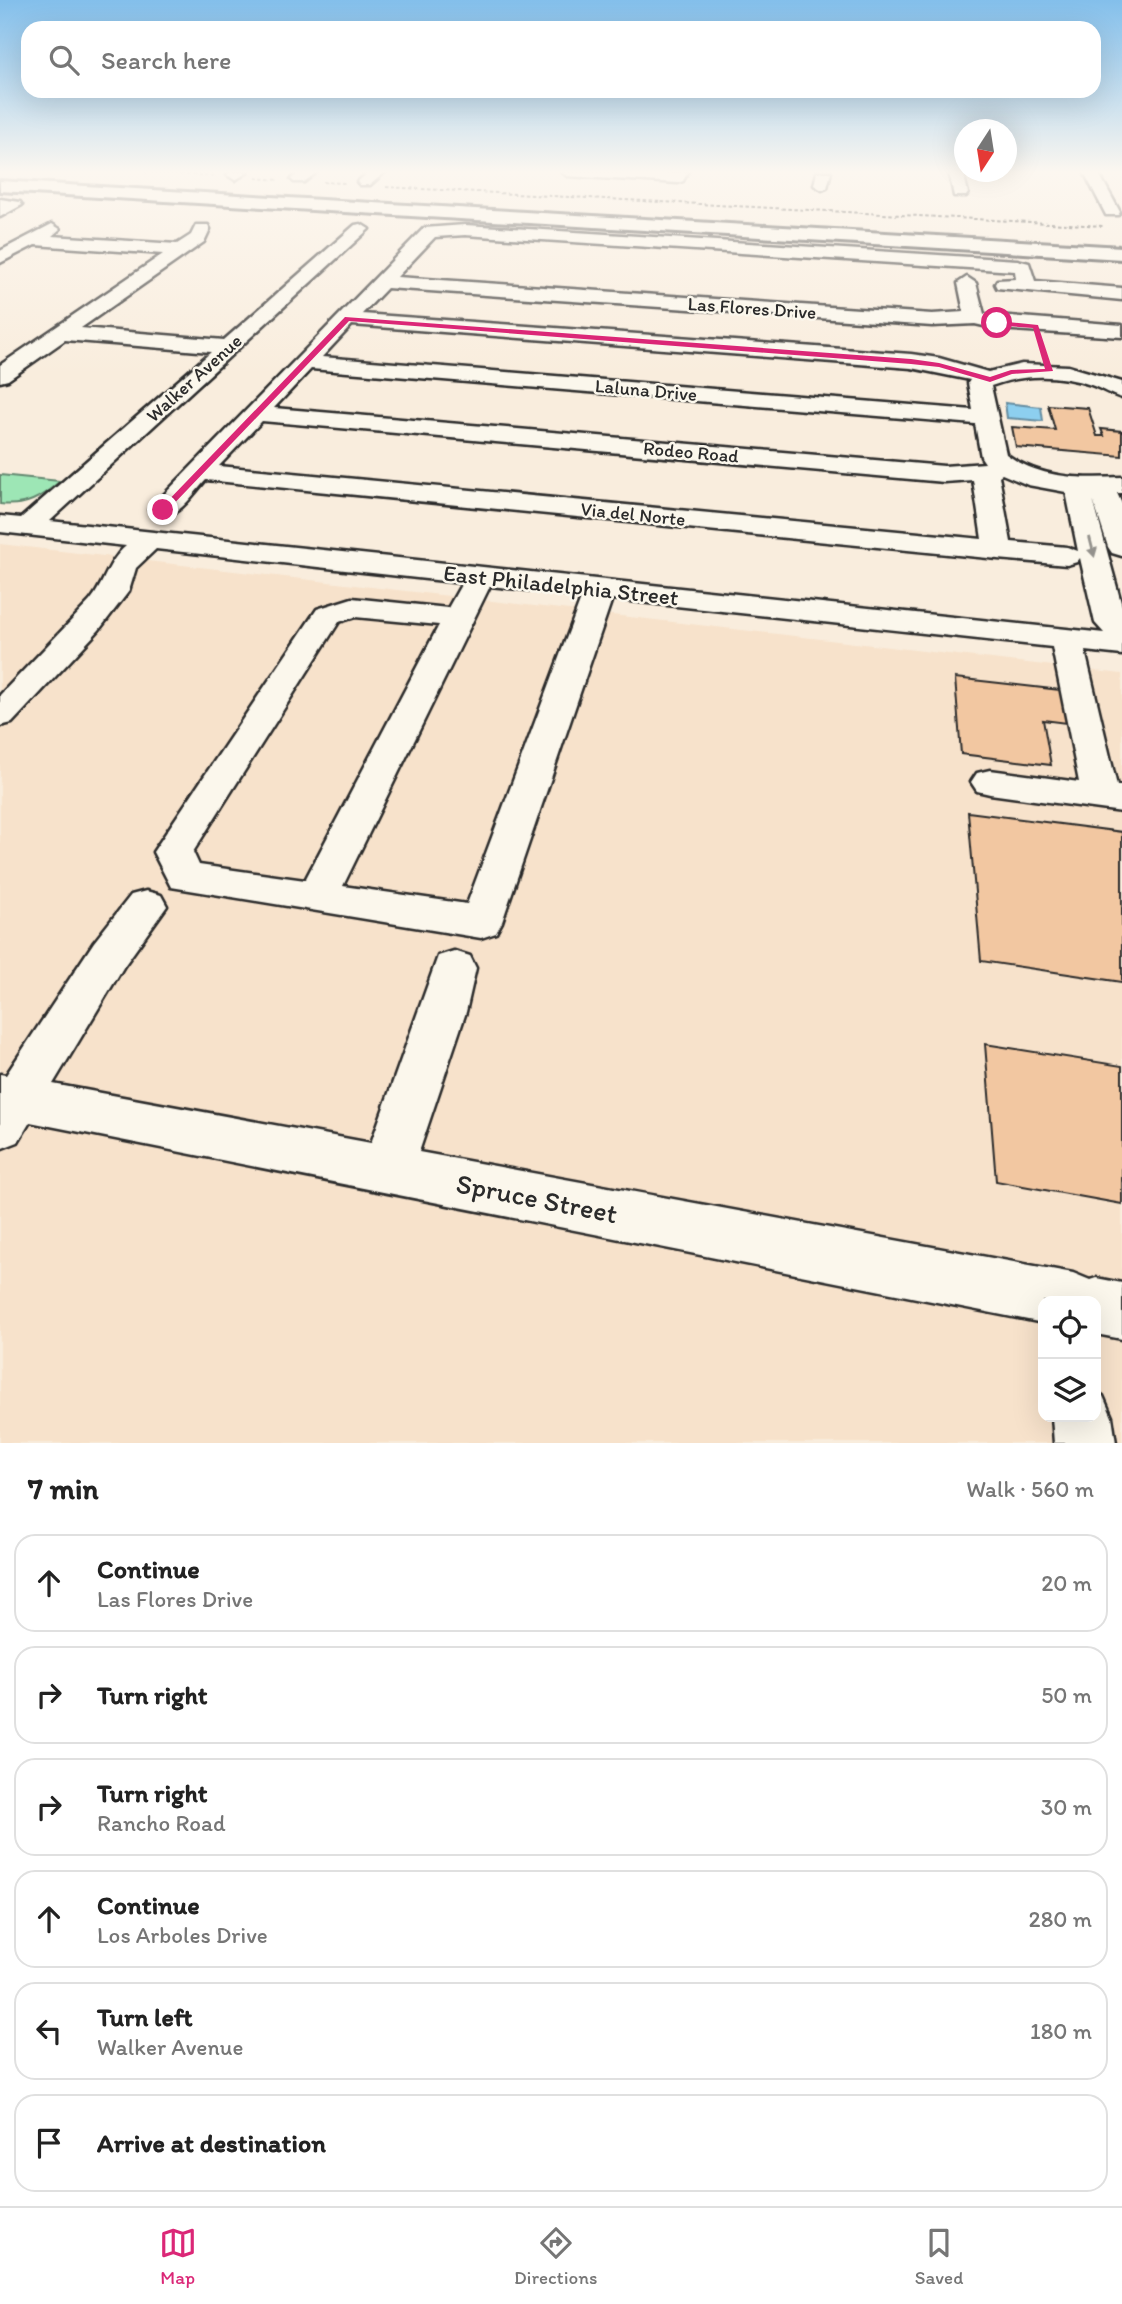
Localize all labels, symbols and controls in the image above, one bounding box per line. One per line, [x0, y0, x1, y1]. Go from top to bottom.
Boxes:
search box [21, 21, 1101, 98]
icon: search [45, 41, 83, 79]
text: Search here [101, 44, 231, 76]
north arrow [954, 119, 1017, 182]
street label: Las Flores Drive [687, 292, 817, 324]
route start [981, 307, 1012, 338]
street label: Walker Avenue [141, 329, 247, 427]
street label: Laluna Drive [594, 374, 698, 406]
street label: Rodeo Road [642, 436, 740, 468]
route end [147, 494, 178, 525]
street label: Via del Norte [579, 497, 687, 531]
one-way arrow [1087, 536, 1098, 558]
street label: East Philadelphia Street [442, 559, 680, 611]
street label: Spruce Street [453, 1166, 621, 1230]
map controls [1038, 1296, 1101, 1422]
button: locate [1038, 1296, 1101, 1359]
button: layers [1038, 1359, 1101, 1422]
text: 7 min [28, 1470, 99, 1507]
text: Walk · 560 m [966, 1475, 1094, 1503]
text: Continue [97, 1553, 200, 1585]
icon: ahead [30, 1564, 68, 1602]
text: 20 m [1041, 1569, 1092, 1597]
text: Las Flores Drive [97, 1585, 253, 1613]
icon: right [30, 1676, 68, 1714]
text: Turn right [97, 1679, 208, 1711]
text: 50 m [1041, 1681, 1092, 1709]
text: Turn right [97, 1777, 208, 1809]
icon: right [30, 1788, 68, 1826]
text: 30 m [1041, 1793, 1092, 1821]
text: Rancho Road [97, 1809, 226, 1837]
text: Continue [97, 1889, 200, 1921]
icon: ahead [30, 1900, 68, 1938]
text: 280 m [1029, 1905, 1092, 1933]
text: Los Arboles Drive [97, 1921, 268, 1949]
text: Turn left [97, 2001, 193, 2033]
icon: left [30, 2012, 68, 2050]
text: 180 m [1030, 2017, 1092, 2045]
text: Walker Avenue [97, 2033, 243, 2061]
icon: arrive [30, 2124, 68, 2162]
text: Arrive at destination [97, 2127, 326, 2159]
tab: Map [159, 2224, 197, 2289]
tab: Directions [514, 2224, 598, 2289]
tab: Saved [915, 2224, 963, 2289]

